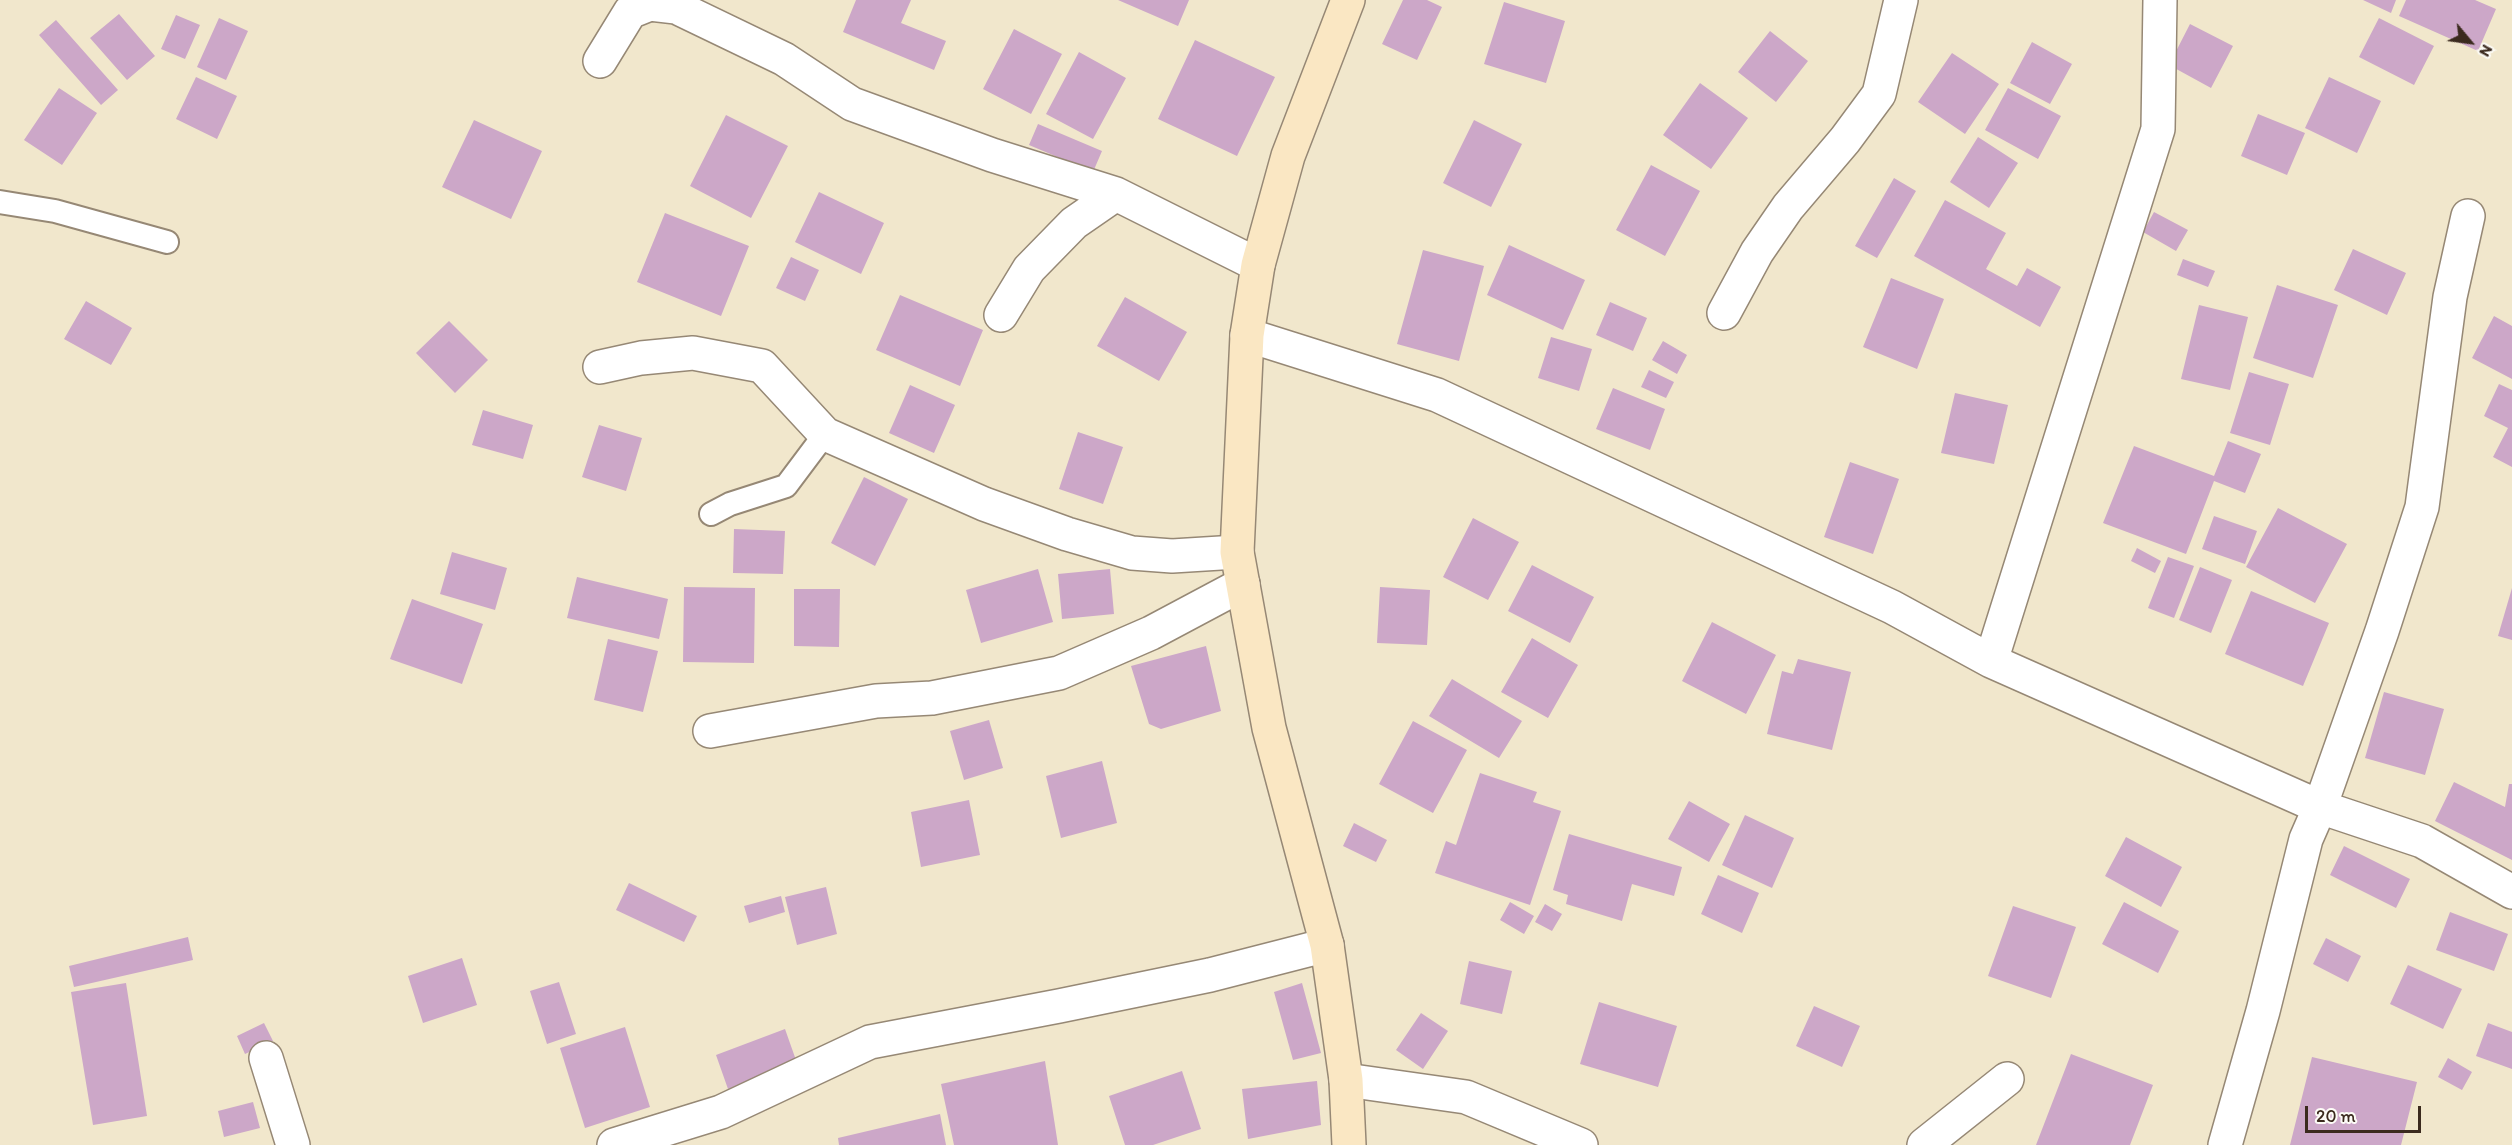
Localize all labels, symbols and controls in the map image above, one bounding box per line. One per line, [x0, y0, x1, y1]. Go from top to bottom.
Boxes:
north arrow [2440, 12, 2500, 72]
text: N [2475, 42, 2497, 60]
scale bar [2308, 1094, 2424, 1132]
text: 20 m [2316, 1105, 2356, 1127]

